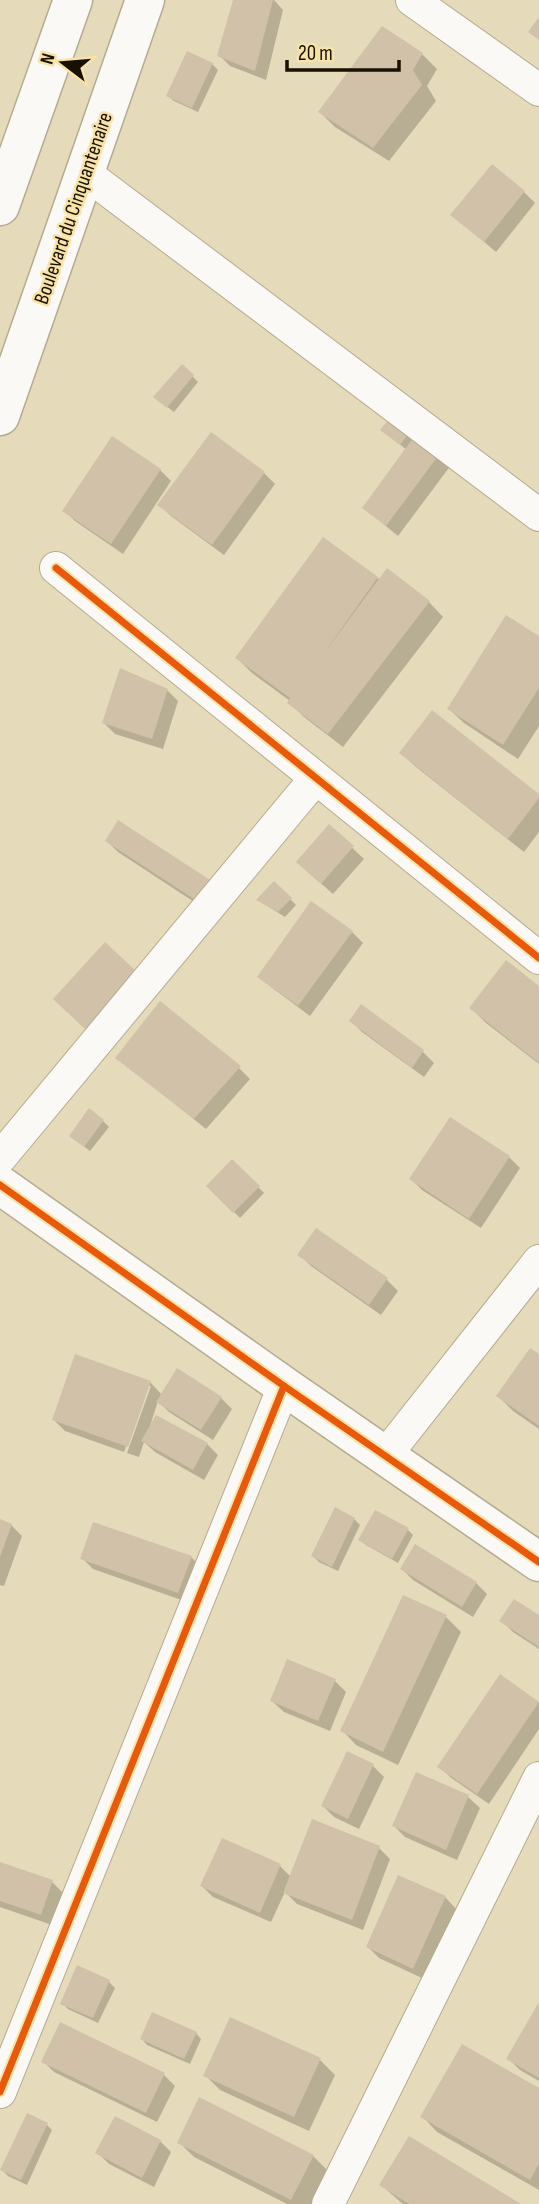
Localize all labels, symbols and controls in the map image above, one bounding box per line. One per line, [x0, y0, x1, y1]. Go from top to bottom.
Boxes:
north arrow [28, 28, 98, 98]
scale bar [287, 28, 399, 72]
text: 20 m [298, 41, 333, 66]
text: N [36, 51, 61, 67]
street label: Boulevard du Cinquantenaire [29, 109, 118, 307]

